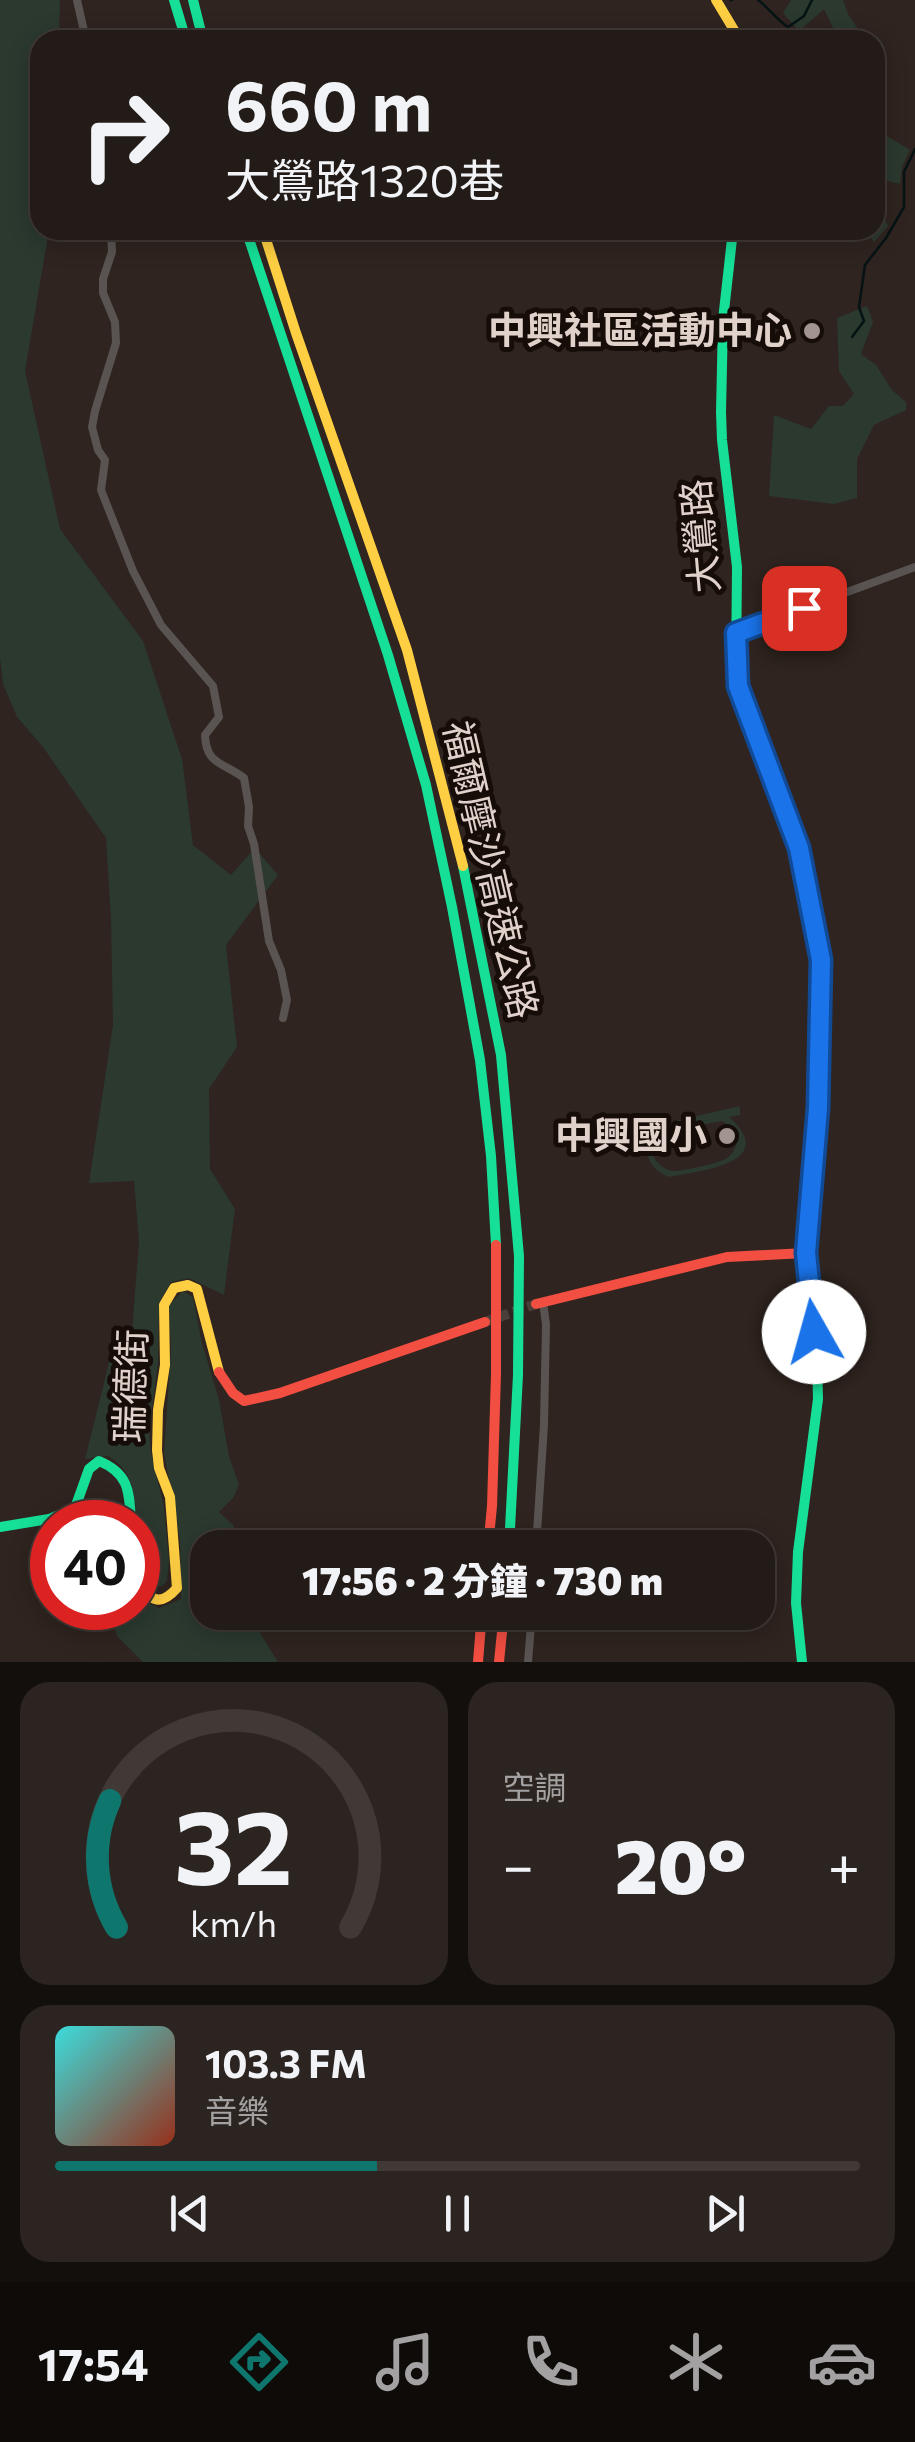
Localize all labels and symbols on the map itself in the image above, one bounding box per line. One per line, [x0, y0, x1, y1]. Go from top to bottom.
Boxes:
place label: 中興社區活動中心 [488, 305, 792, 352]
marker: 中興社區活動中心 [801, 320, 823, 342]
street label: 大鶯路 [670, 477, 727, 595]
pin [762, 566, 847, 651]
street label: 福爾摩沙高速公路 [435, 716, 550, 1023]
place label: 中興國小 [555, 1110, 707, 1157]
marker: 中興國小 [716, 1125, 738, 1147]
position arrow [762, 1280, 866, 1384]
street label: 瑞德街 [103, 1328, 154, 1444]
speed limit sign: 40 [30, 1500, 160, 1630]

